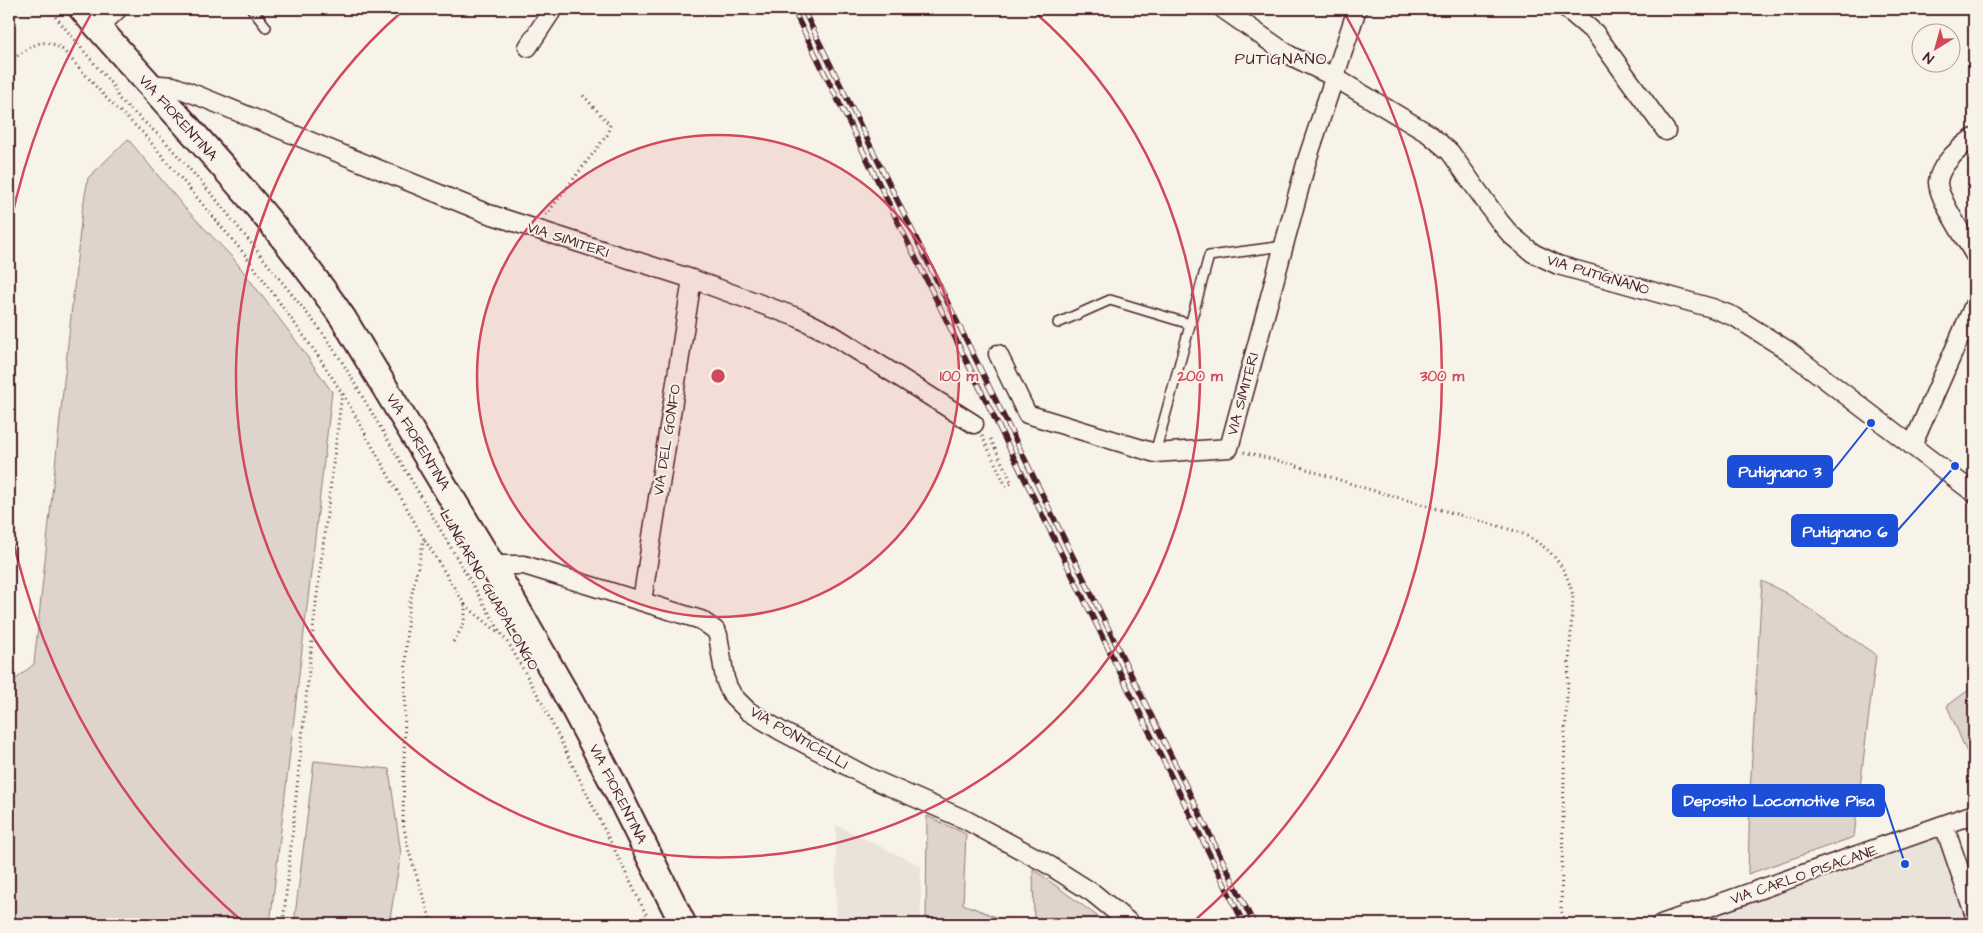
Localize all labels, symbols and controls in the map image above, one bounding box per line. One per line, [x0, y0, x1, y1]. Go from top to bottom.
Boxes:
north arrow [1910, 22, 1960, 72]
text: N [1919, 47, 1938, 68]
district label: PUTIGNANO [1235, 48, 1327, 70]
street label: VIA FIORENTINA [134, 70, 223, 166]
street label: VIA SIMITERI [524, 217, 612, 263]
street label: VIA PUTIGNANO [1544, 249, 1652, 301]
street label: VIA SIMITERI [1222, 350, 1264, 438]
text: 100 m [940, 366, 979, 387]
text: 200 m [1176, 366, 1223, 387]
text: 300 m [1419, 366, 1464, 387]
centre of rings [709, 367, 727, 385]
street label: VIA DEL GONFO [648, 383, 686, 497]
street label: VIA FIORENTINA [381, 390, 455, 495]
callout: Putignano 3 [1728, 456, 1832, 487]
text: Putignano 3 [1738, 461, 1822, 485]
street label: LUNGARNO GUADALONGO [434, 506, 544, 674]
callout: Putignano 6 [1792, 515, 1897, 546]
text: Putignano 6 [1802, 521, 1888, 545]
street label: VIA PONTICELLI [746, 701, 852, 775]
street label: VIA FIORENTINA [584, 740, 652, 848]
callout: Deposito Locomotive Pisa [1673, 785, 1884, 816]
text: Deposito Locomotive Pisa [1684, 790, 1875, 812]
street label: VIA CARLO PISACANE [1728, 840, 1880, 910]

